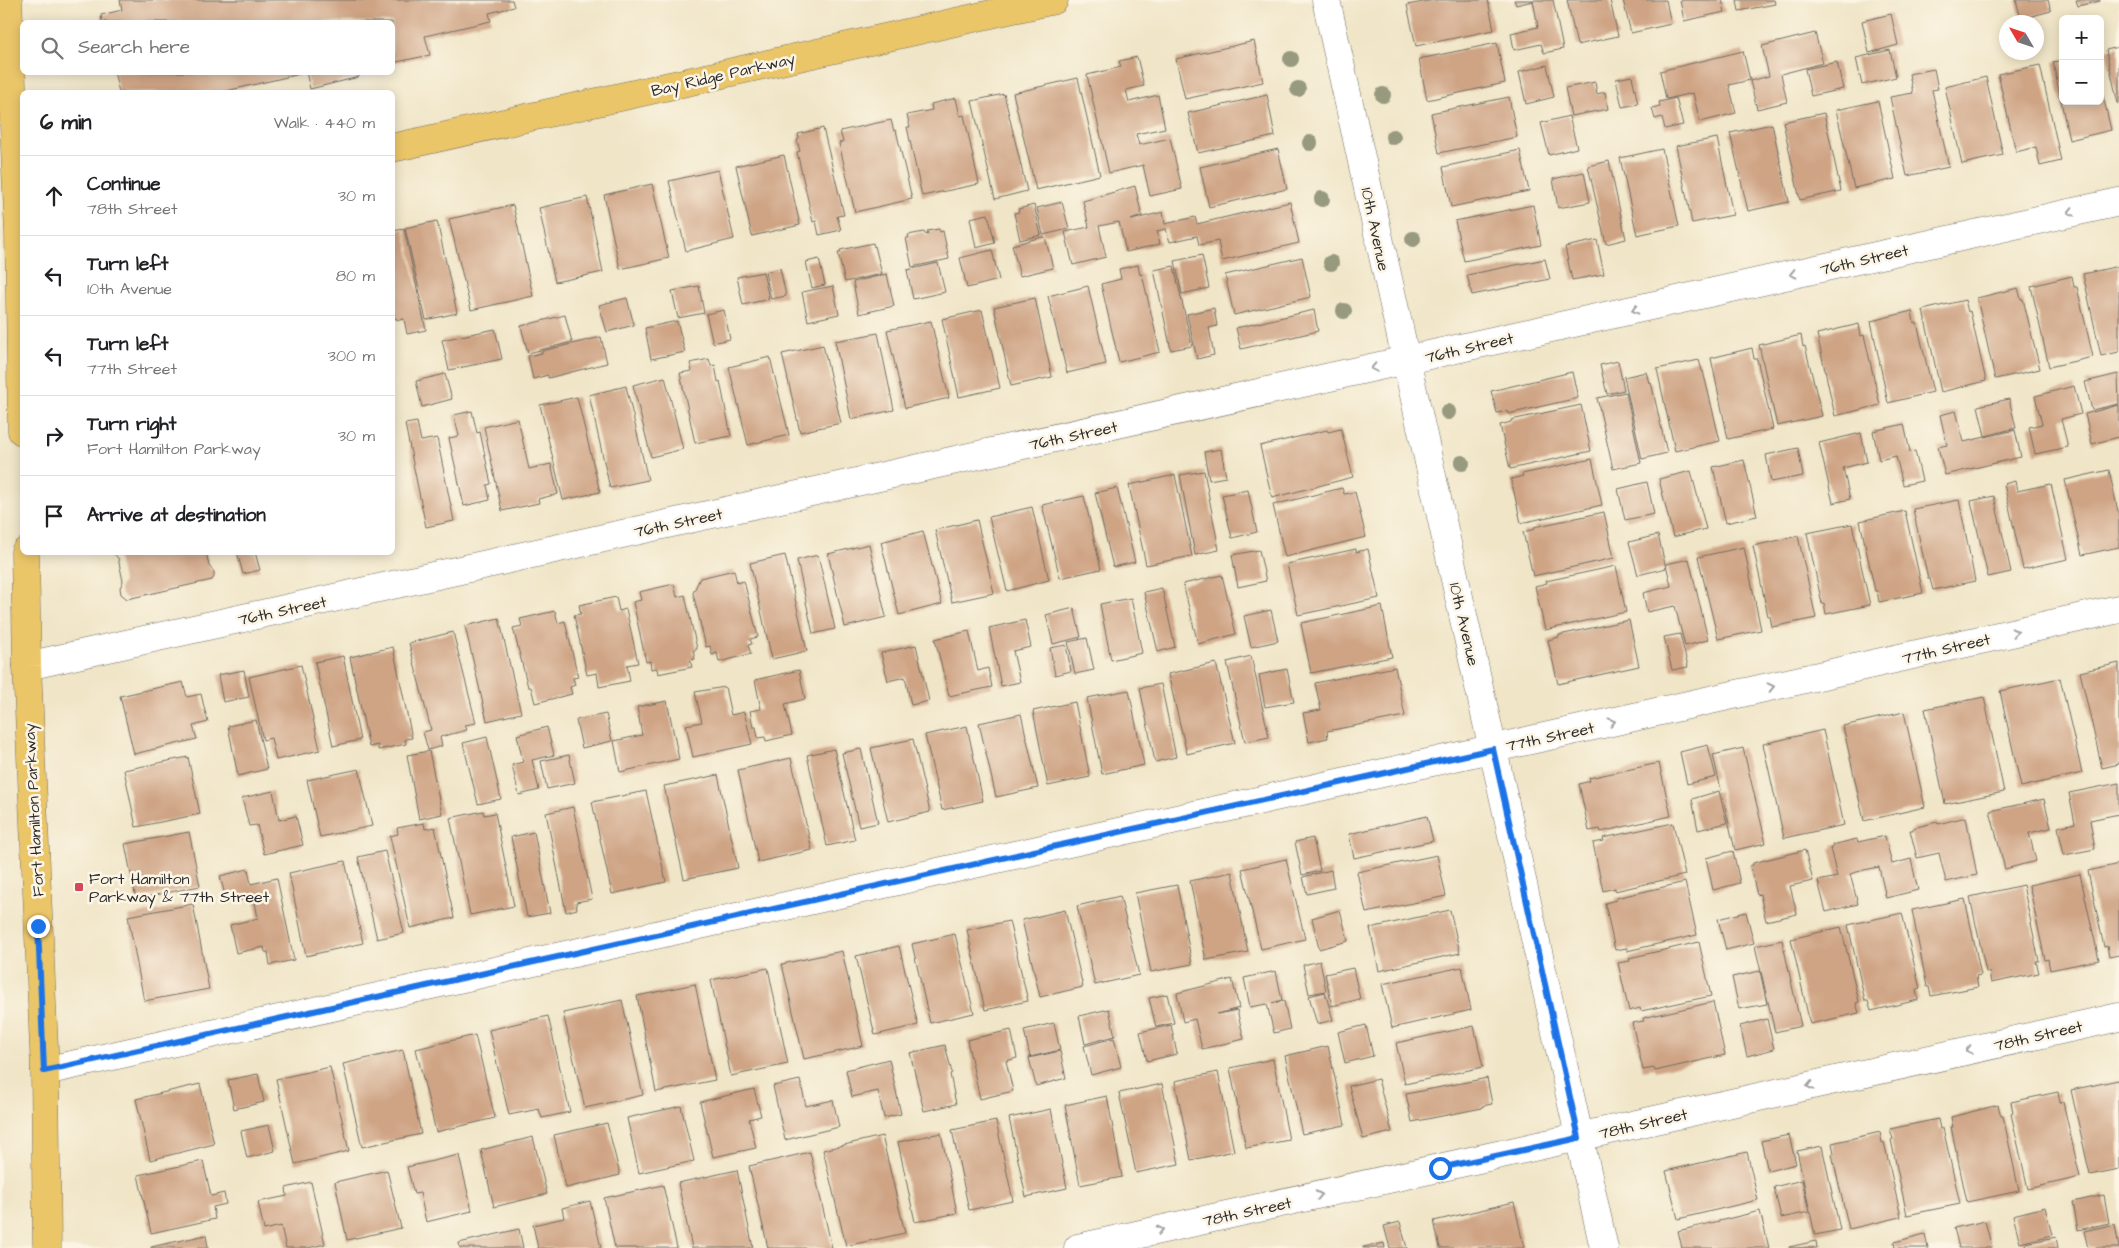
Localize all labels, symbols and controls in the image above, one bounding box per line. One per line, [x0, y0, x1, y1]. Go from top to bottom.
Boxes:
north arrow [1999, 15, 2044, 60]
map controls [2059, 15, 2104, 105]
button: + [2059, 15, 2104, 60]
search box [20, 20, 395, 75]
icon: search [38, 34, 66, 62]
text: Search here [78, 34, 190, 61]
street label: Bay Ridge Parkway [649, 48, 798, 103]
button: − [2059, 60, 2104, 105]
text: 6 min [40, 108, 92, 137]
text: Walk · 440 m [274, 112, 375, 134]
text: Continue [87, 171, 161, 198]
icon: ahead [40, 182, 68, 210]
text: 30 m [338, 185, 375, 207]
street label: 10th Avenue [1355, 185, 1395, 273]
text: 78th Street [87, 198, 177, 220]
one-way arrow [2067, 206, 2076, 217]
street label: 76th Street [1818, 239, 1911, 281]
text: Turn left [87, 251, 168, 278]
icon: left [40, 262, 68, 290]
text: 80 m [336, 265, 375, 287]
one-way arrow [1789, 269, 1798, 279]
text: 10th Avenue [87, 278, 172, 300]
one-way arrow [1630, 304, 1639, 315]
street label: 76th Street [1423, 327, 1516, 369]
text: Turn left [87, 331, 168, 358]
icon: left [40, 342, 68, 370]
text: 300 m [328, 345, 375, 367]
text: 77th Street [87, 358, 177, 380]
one-way arrow [1369, 362, 1378, 373]
text: Turn right [87, 411, 176, 438]
street label: 76th Street [1027, 416, 1120, 456]
icon: right [40, 422, 68, 450]
text: 30 m [338, 425, 375, 447]
text: Fort Hamilton Parkway [87, 438, 261, 460]
icon: arrive [40, 502, 68, 530]
text: Arrive at destination [87, 502, 266, 529]
street label: 76th Street [632, 503, 725, 543]
street label: 10th Avenue [1444, 580, 1484, 668]
street label: 76th Street [236, 591, 329, 631]
one-way arrow [2011, 627, 2019, 638]
street label: 77th Street [1900, 628, 1993, 670]
one-way arrow [1767, 682, 1776, 693]
street label: 77th Street [1504, 717, 1597, 757]
one-way arrow [1608, 718, 1617, 728]
street label: Fort Hamilton Parkway [18, 722, 51, 897]
place label: Fort Hamilton Parkway & 77th Street [89, 868, 270, 909]
marker: Fort Hamilton Parkway & 77th Street [73, 881, 85, 893]
route end [27, 915, 50, 938]
street label: 78th Street [1992, 1015, 2085, 1057]
one-way arrow [1964, 1044, 1973, 1055]
one-way arrow [1806, 1080, 1815, 1091]
street label: 78th Street [1597, 1103, 1690, 1145]
route start [1429, 1157, 1452, 1180]
one-way arrow [1314, 1190, 1323, 1201]
street label: 78th Street [1201, 1192, 1294, 1232]
one-way arrow [1155, 1225, 1164, 1236]

